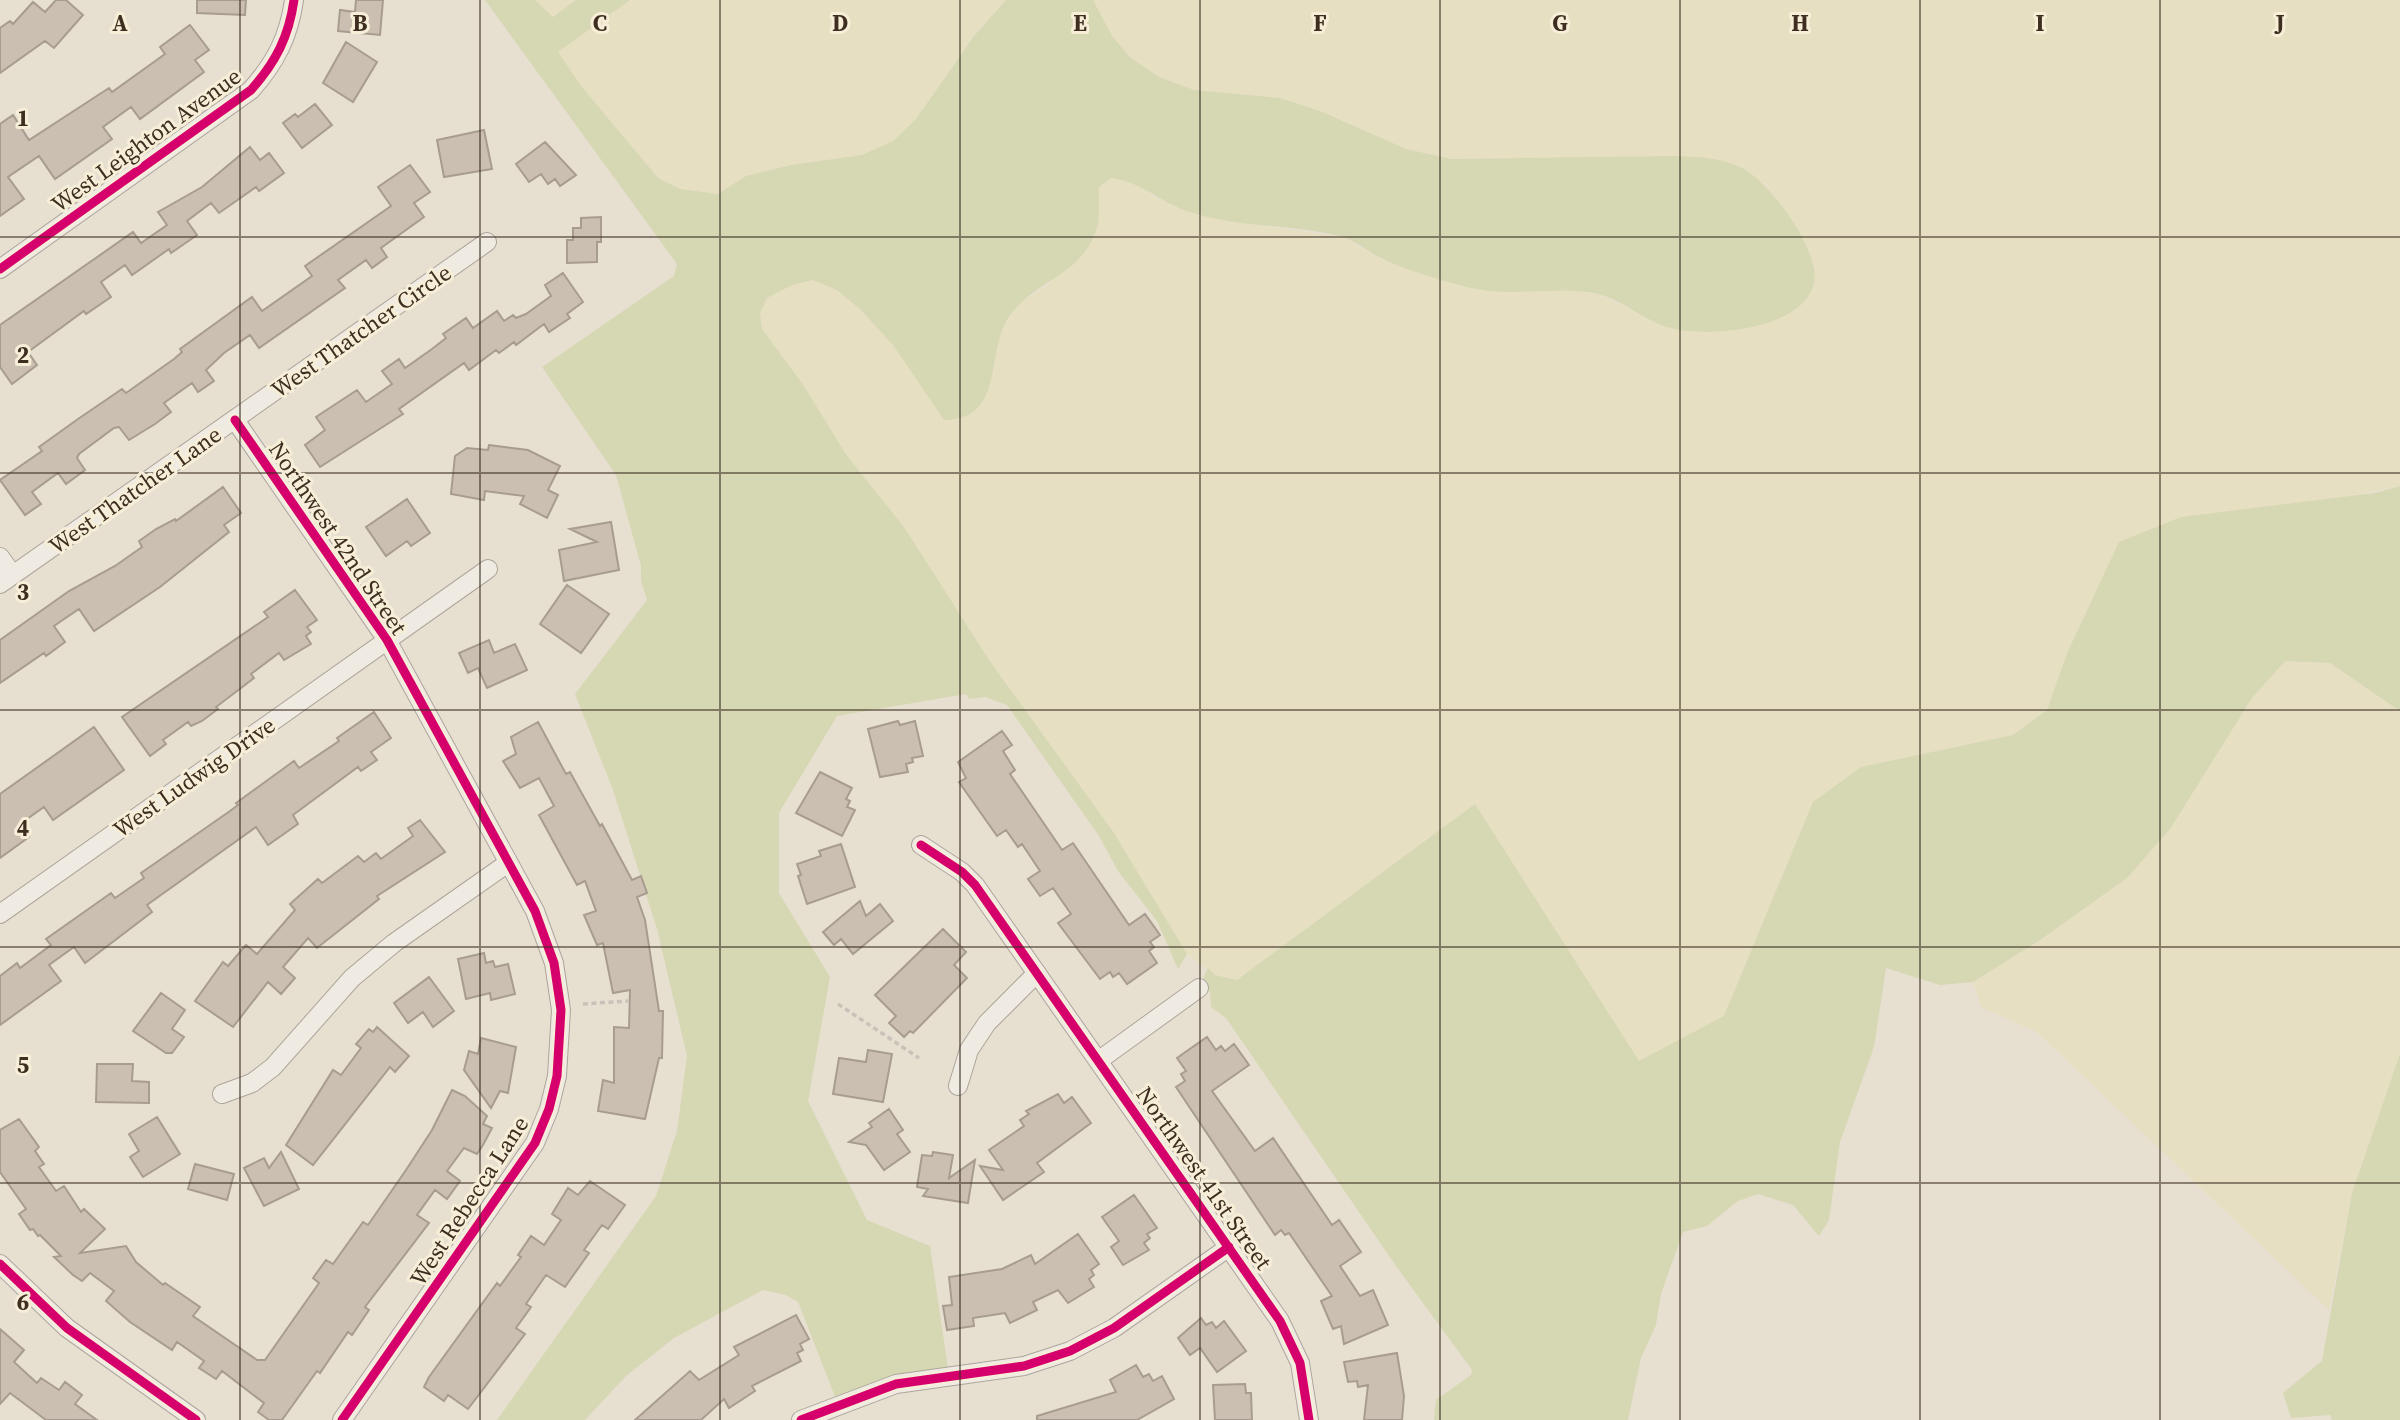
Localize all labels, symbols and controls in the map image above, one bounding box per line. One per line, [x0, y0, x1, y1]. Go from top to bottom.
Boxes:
text: A [112, 7, 128, 39]
text: B [353, 7, 368, 39]
text: C [593, 7, 607, 39]
text: D [832, 7, 848, 39]
text: E [1073, 7, 1087, 39]
text: F [1313, 7, 1327, 39]
text: G [1552, 7, 1568, 39]
text: H [1791, 7, 1809, 39]
text: I [2036, 7, 2045, 39]
text: J [2273, 7, 2285, 39]
street label: West Leighton Avenue [45, 60, 247, 220]
text: 1 [17, 102, 29, 134]
street label: West Thatcher Circle [264, 257, 458, 405]
text: 2 [17, 339, 29, 371]
street label: West Thatcher Lane [42, 418, 228, 562]
street label: Northwest 42nd Street [261, 435, 415, 641]
text: 3 [17, 576, 29, 608]
street label: West Ludwig Drive [106, 709, 282, 845]
text: 4 [17, 812, 29, 844]
text: 5 [17, 1049, 29, 1081]
street label: Northwest 41st Street [1129, 1080, 1280, 1276]
street label: West Rebecca Lane [402, 1110, 536, 1292]
text: 6 [17, 1286, 29, 1318]

